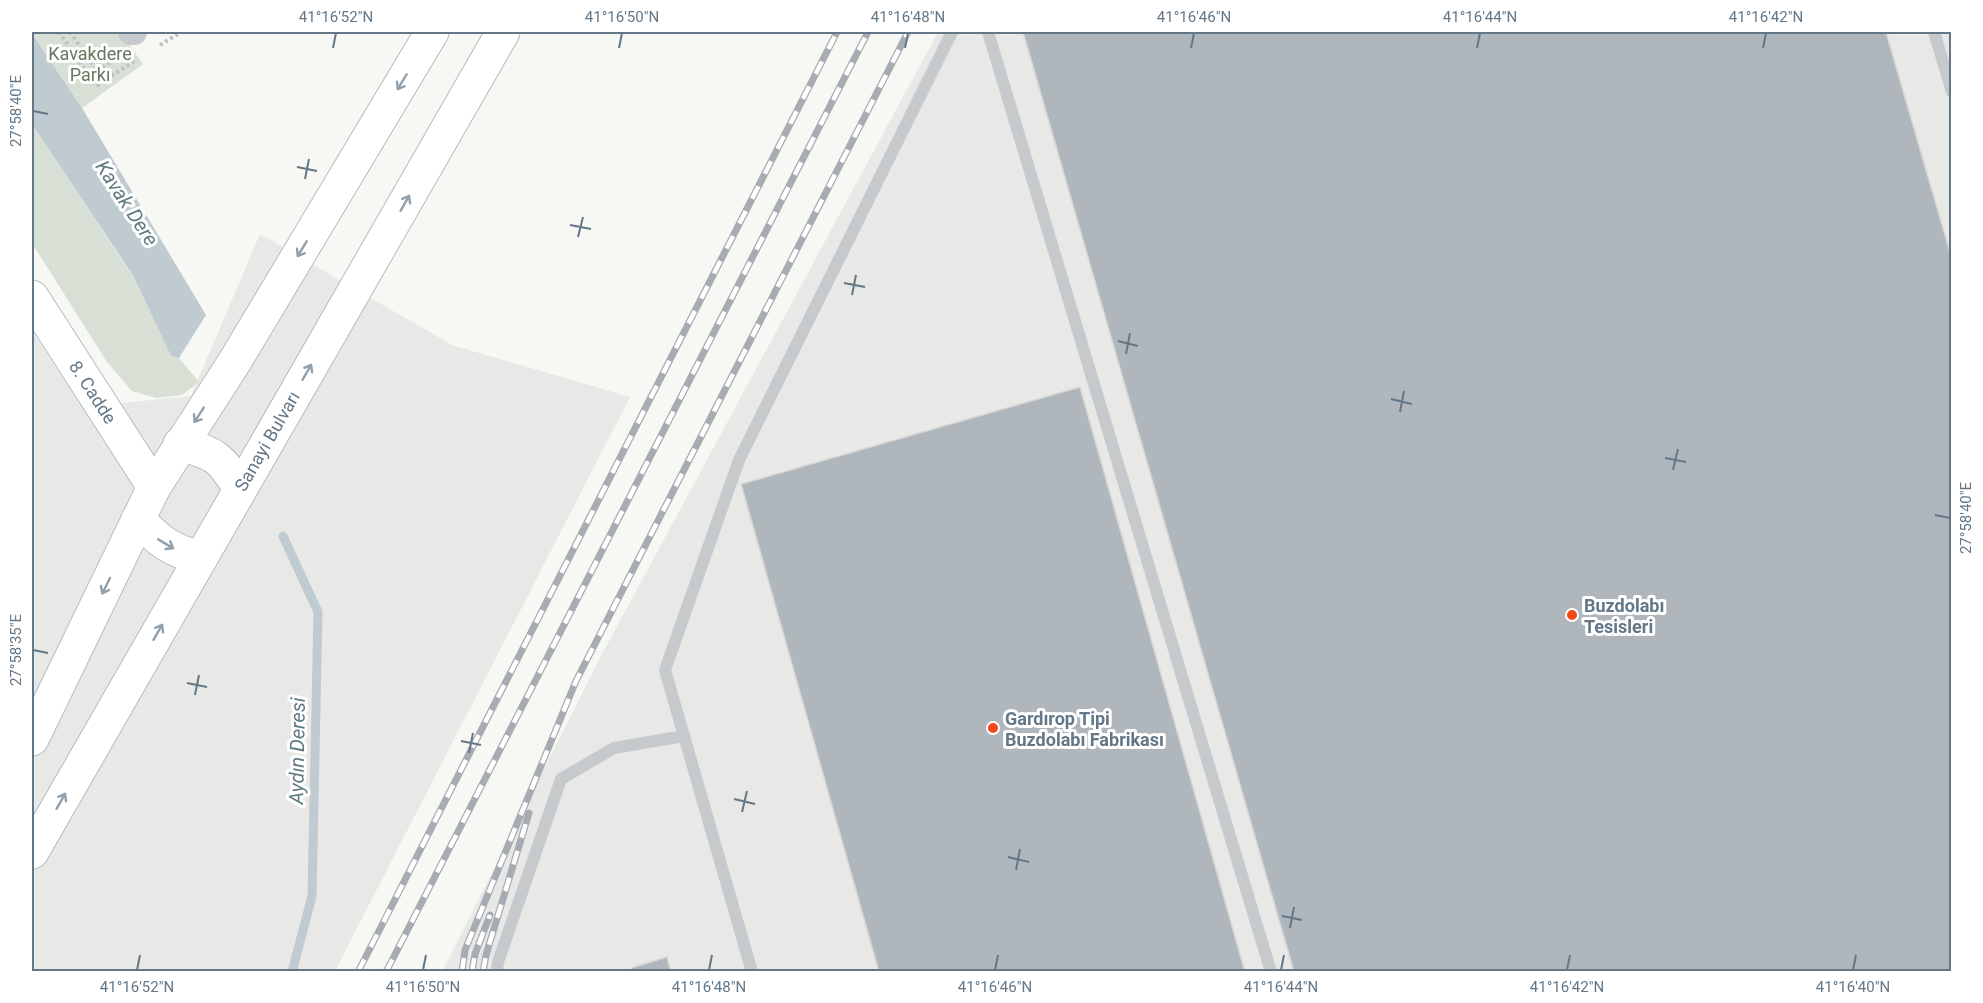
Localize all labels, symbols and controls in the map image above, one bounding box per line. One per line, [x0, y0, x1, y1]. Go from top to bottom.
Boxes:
text: 41°16'52"N [299, 8, 373, 26]
text: 41°16'50"N [585, 8, 659, 26]
text: 41°16'48"N [871, 8, 945, 26]
text: 41°16'46"N [1157, 8, 1231, 26]
text: 41°16'44"N [1443, 8, 1517, 26]
text: 41°16'42"N [1729, 8, 1803, 26]
park label: Kavakdere Parkı [48, 43, 132, 85]
one-way arrow [396, 73, 408, 90]
text: 27°58'40"E [7, 74, 25, 147]
water label: Kavak Dere [91, 156, 163, 250]
one-way arrow [399, 195, 411, 212]
one-way arrow [296, 240, 308, 257]
street label: 8. Cadde [65, 357, 121, 427]
one-way arrow [302, 364, 314, 381]
street label: Sanayi Bulvarı [230, 387, 304, 495]
one-way arrow [193, 406, 206, 423]
text: 27°58'40"E [1957, 481, 1975, 554]
one-way arrow [157, 539, 174, 551]
one-way arrow [100, 576, 112, 594]
place label: Buzdolabı Tesisleri [1584, 595, 1664, 637]
marker: Buzdolabı Tesisleri [1565, 608, 1579, 622]
text: 27°58'35"E [7, 613, 25, 686]
one-way arrow [152, 624, 164, 641]
water label: Aydın Deresi [284, 697, 310, 806]
place label: Gardırop Tipi Buzdolabı Fabrikası [1005, 708, 1164, 750]
marker: Gardırop Tipi Buzdolabı Fabrikası [986, 721, 1000, 735]
one-way arrow [55, 793, 67, 810]
text: 41°16'52"N [100, 978, 174, 996]
text: 41°16'50"N [386, 978, 460, 996]
text: 41°16'48"N [672, 978, 746, 996]
text: 41°16'46"N [958, 978, 1032, 996]
text: 41°16'44"N [1244, 978, 1318, 996]
text: 41°16'42"N [1530, 978, 1604, 996]
text: 41°16'40"N [1816, 978, 1890, 996]

